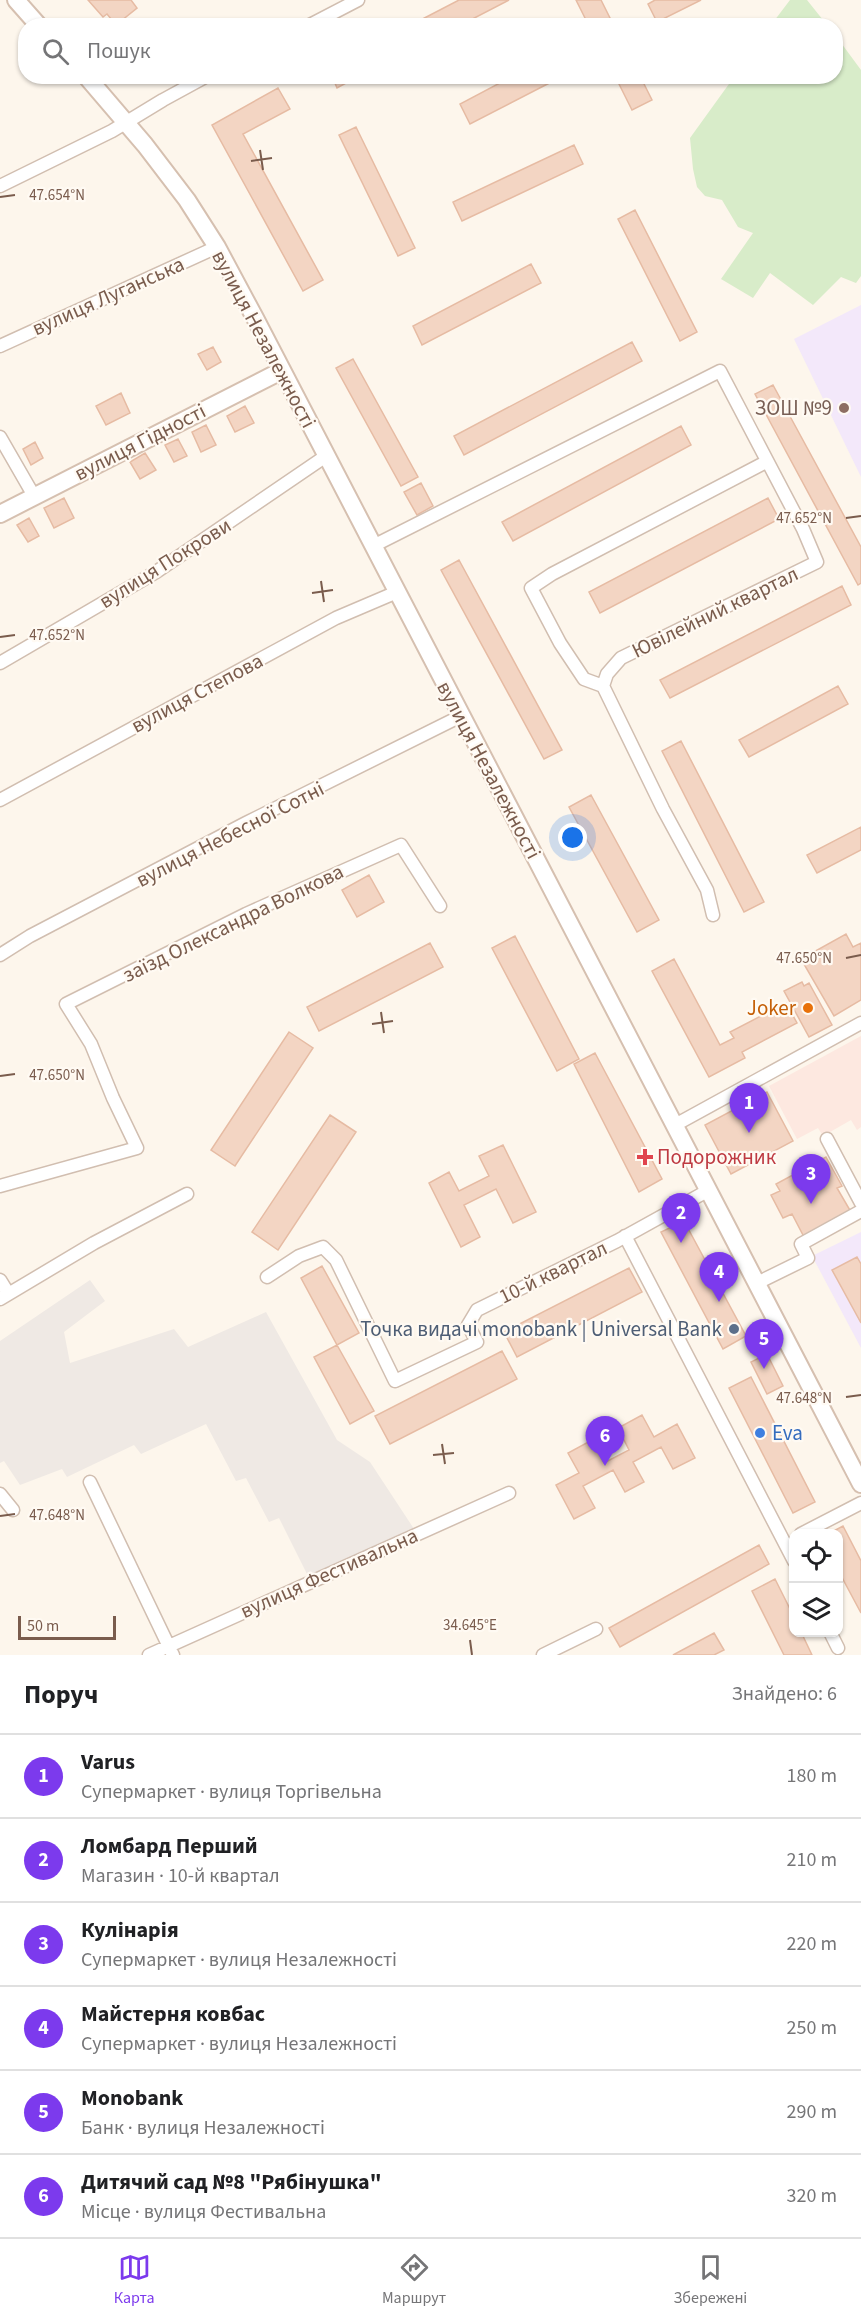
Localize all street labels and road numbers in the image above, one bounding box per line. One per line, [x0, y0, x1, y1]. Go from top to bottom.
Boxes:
street label: вулиця Незалежності [204, 245, 324, 433]
street label: вулиця Луганська [27, 249, 189, 343]
street label: вулиця Гідності [69, 396, 211, 488]
street label: вулиця Покрови [93, 510, 237, 616]
street label: Ювілейний квартал [627, 559, 803, 665]
street label: вулиця Степова [126, 646, 268, 740]
street label: вулиця Незалежності [429, 676, 549, 864]
street label: вулиця Небесної Сотні [131, 773, 329, 895]
street label: заїзд Олександра Волкова [117, 856, 349, 990]
street label: 10-й квартал [494, 1233, 612, 1311]
street label: вулиця Фестивальна [235, 1520, 423, 1626]

